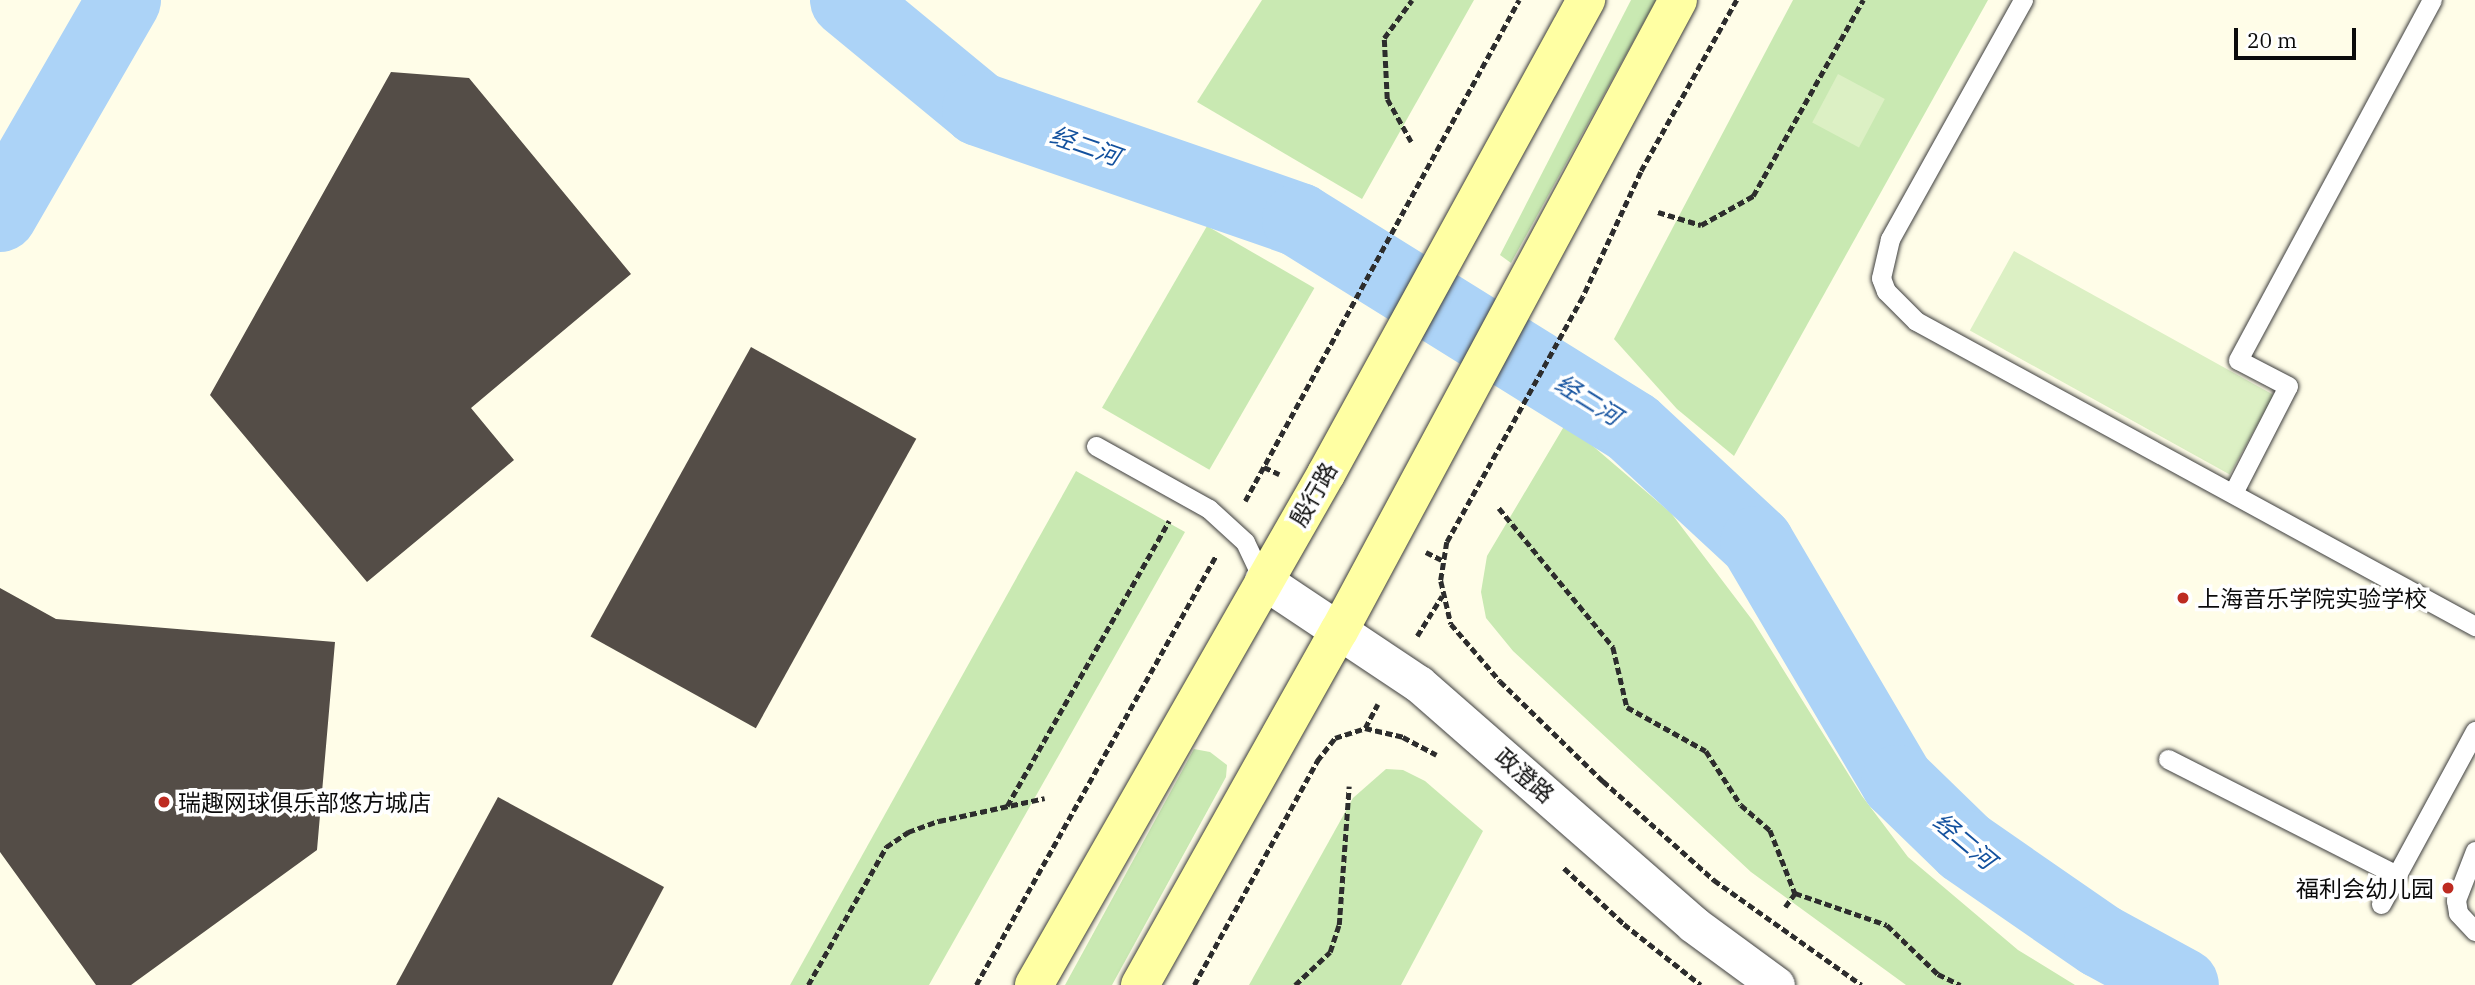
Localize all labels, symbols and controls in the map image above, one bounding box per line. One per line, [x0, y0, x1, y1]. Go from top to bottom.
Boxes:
scale bar [2237, 14, 2360, 58]
text: 20 m [2247, 26, 2297, 54]
water label: 经二河 [1046, 121, 1124, 171]
water label: 经二河 [1550, 369, 1626, 431]
street label: 殷行路 [1284, 457, 1342, 531]
place label: 上海音乐学院实验学校 [2197, 584, 2427, 612]
marker: 上海音乐学院实验学校 [2175, 590, 2191, 606]
street label: 政澄路 [1490, 742, 1560, 808]
place label: 瑞趣网球俱乐部悠方城店 [178, 788, 431, 816]
marker: 瑞趣网球俱乐部悠方城店 [156, 794, 172, 810]
water label: 经二河 [1927, 807, 2001, 875]
place label: 福利会幼儿园 [2296, 874, 2434, 902]
marker: 福利会幼儿园 [2440, 880, 2456, 896]

